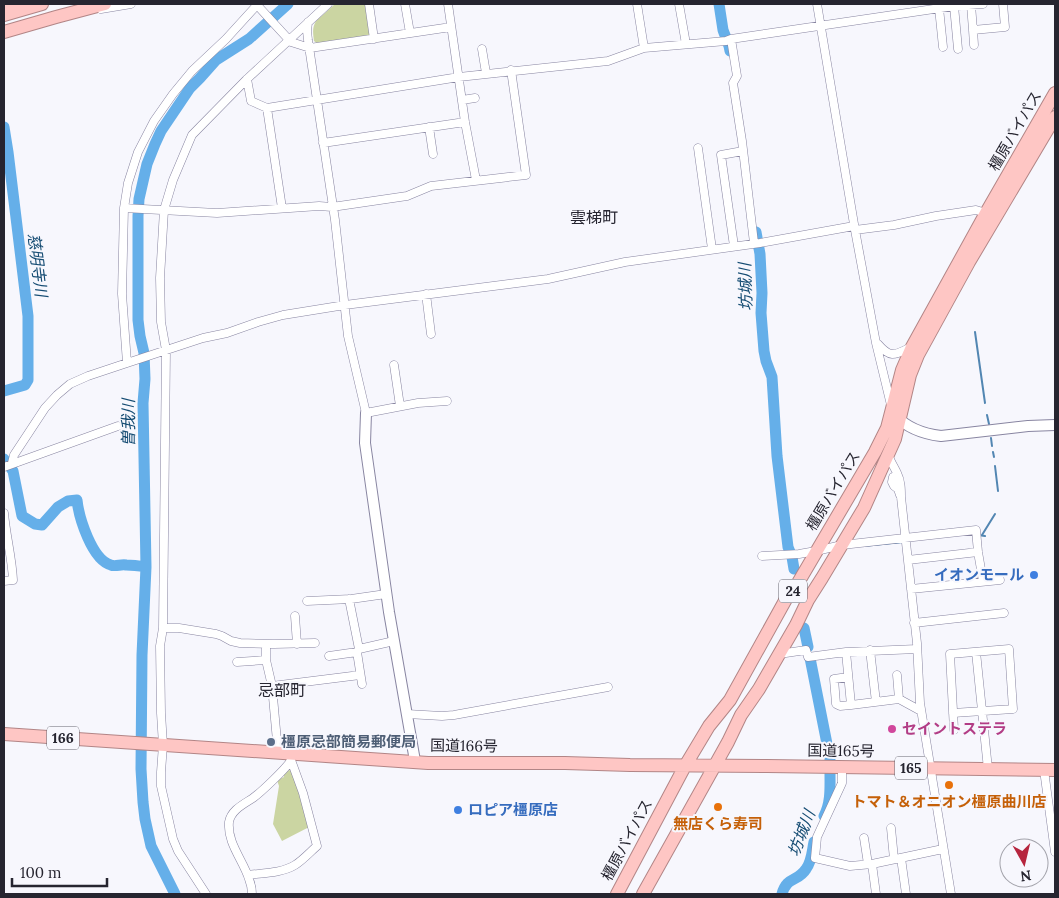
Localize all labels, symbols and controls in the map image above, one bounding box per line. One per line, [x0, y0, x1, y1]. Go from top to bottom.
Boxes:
street label: 橿原バイパス [984, 87, 1045, 174]
district label: 雲梯町 [570, 207, 618, 227]
water label: 慈明寺川 [24, 232, 52, 300]
water label: 坊城川 [734, 261, 756, 311]
water label: 曽我川 [118, 397, 138, 447]
street label: 橿原バイパス [801, 447, 864, 534]
place label: イオンモール [934, 565, 1024, 584]
marker: イオンモール [1028, 569, 1040, 581]
road number: 24 [779, 580, 807, 602]
district label: 忌部町 [258, 680, 306, 700]
place label: セイントステラ [902, 719, 1007, 738]
marker: セイントステラ [886, 723, 898, 735]
road number: 166 [47, 726, 79, 750]
place label: 橿原忌部簡易郵便局 [281, 732, 416, 751]
street label: 国道166号 [430, 735, 498, 756]
marker: 橿原忌部簡易郵便局 [265, 736, 277, 748]
street label: 国道165号 [807, 740, 875, 761]
road number: 165 [895, 756, 927, 780]
marker: トマト＆オニオン橿原曲川店 [943, 779, 955, 791]
place label: トマト＆オニオン橿原曲川店 [851, 792, 1047, 811]
street label: 橿原バイパス [597, 796, 656, 884]
place label: ロピア橿原店 [468, 800, 558, 819]
marker: 無店くら寿司 [712, 801, 724, 813]
marker: ロピア橿原店 [452, 804, 464, 816]
water label: 坊城川 [783, 805, 820, 859]
place label: 無店くら寿司 [673, 814, 763, 833]
north arrow [999, 838, 1049, 888]
scale bar [12, 856, 108, 888]
text: 100 m [20, 863, 61, 882]
text: N [1019, 866, 1032, 886]

